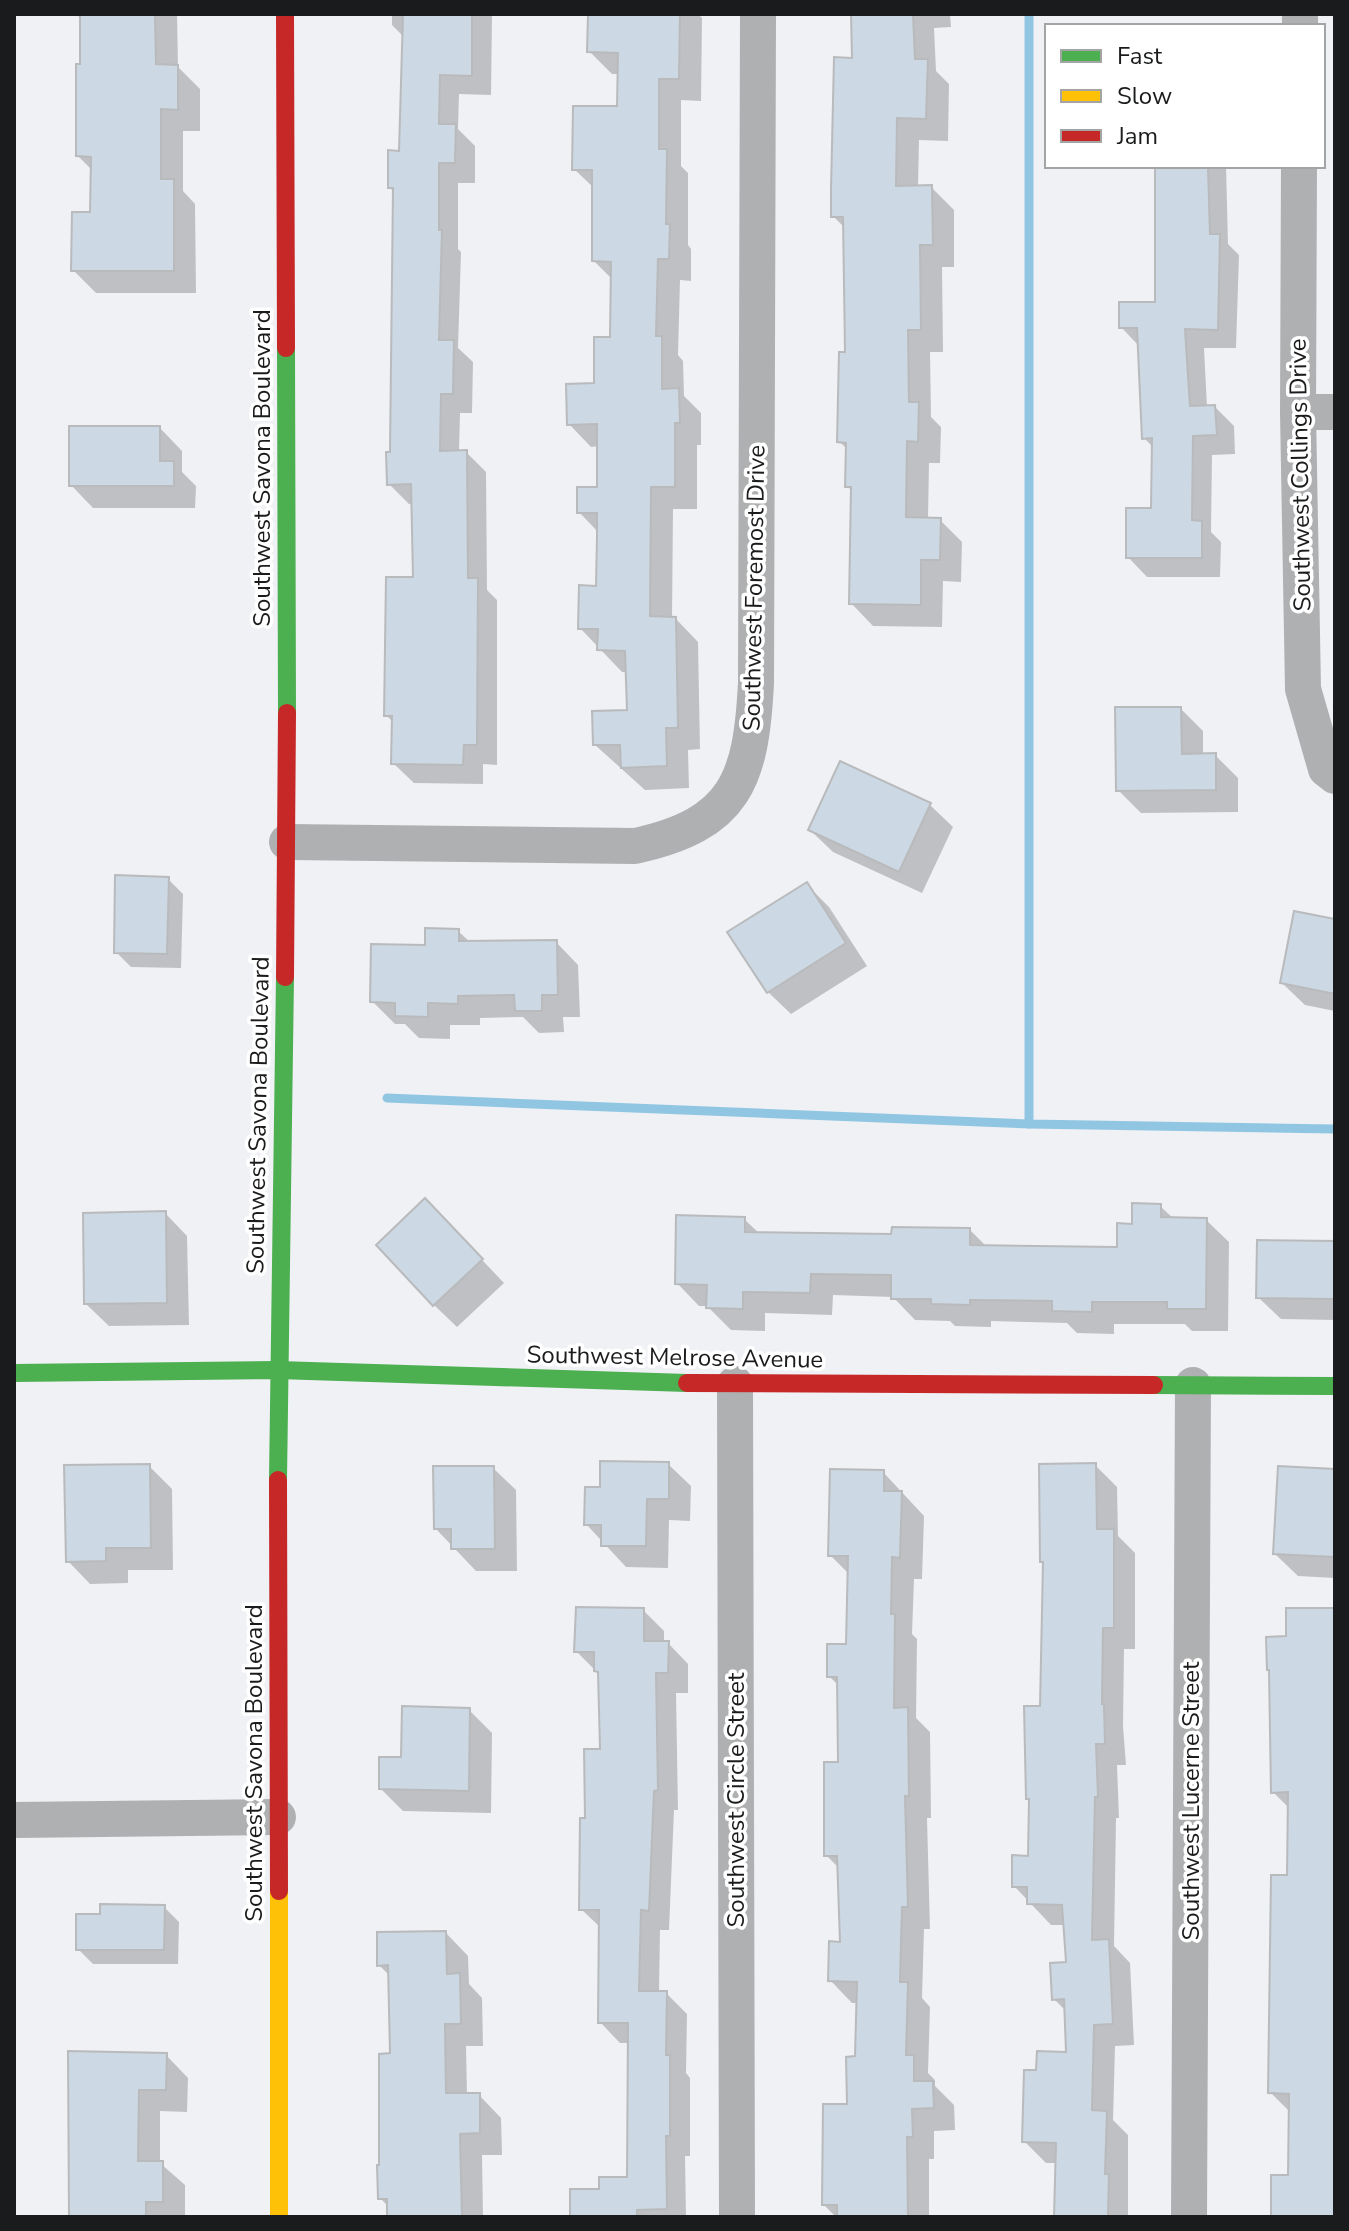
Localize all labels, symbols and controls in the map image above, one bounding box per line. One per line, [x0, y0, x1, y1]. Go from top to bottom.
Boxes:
legend [1045, 24, 1325, 168]
text: Fast [1117, 40, 1163, 72]
text: Slow [1117, 80, 1172, 112]
text: Jam [1116, 120, 1158, 152]
street label: Southwest Savona Boulevard [246, 309, 278, 627]
street label: Southwest Collings Drive [1282, 338, 1318, 612]
street label: Southwest Foremost Drive [736, 445, 772, 731]
street label: Southwest Savona Boulevard [239, 956, 277, 1274]
street label: Southwest Melrose Avenue [526, 1338, 824, 1376]
street label: Southwest Savona Boulevard [238, 1604, 270, 1922]
street label: Southwest Lucerne Street [1175, 1661, 1207, 1940]
street label: Southwest Circle Street [720, 1672, 752, 1927]

